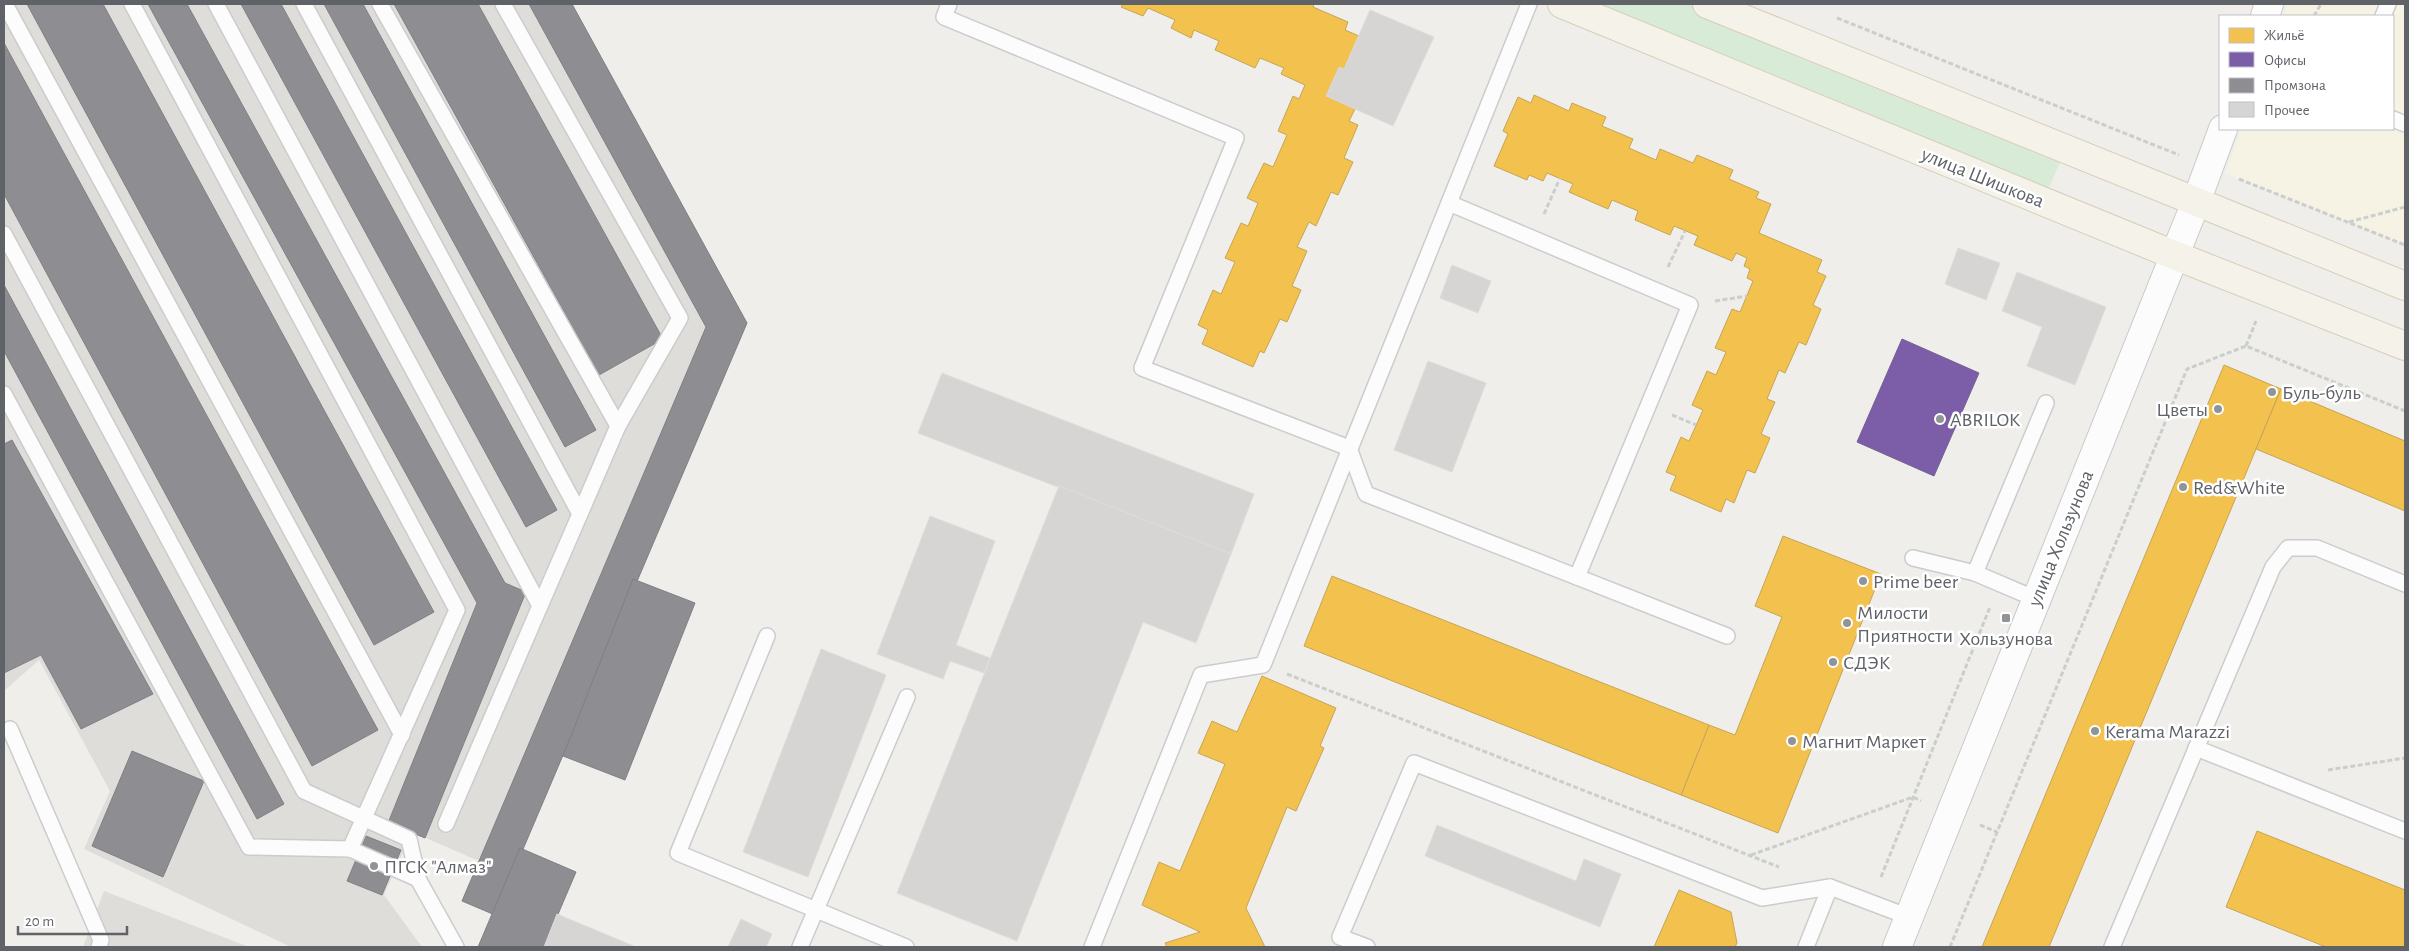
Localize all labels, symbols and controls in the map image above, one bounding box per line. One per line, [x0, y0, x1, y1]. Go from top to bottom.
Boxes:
legend [2219, 15, 2394, 130]
text: Жильё [2264, 28, 2304, 43]
text: Офисы [2264, 53, 2306, 68]
text: Промзона [2264, 78, 2326, 93]
text: Прочее [2264, 103, 2310, 118]
street label: улица Шишкова [1917, 144, 2047, 212]
place label: Буль-буль [2282, 383, 2361, 403]
marker: Буль-буль [2266, 386, 2278, 398]
place label: Цветы [2156, 400, 2208, 420]
marker: Цветы [2212, 403, 2224, 415]
place label: ABRILOK [1950, 410, 2020, 430]
marker: ABRILOK [1934, 413, 1946, 425]
street label: улица Хользунова [2024, 468, 2097, 610]
place label: Red&White [2193, 478, 2285, 498]
marker: Red&White [2177, 481, 2189, 493]
place label: Prime beer [1873, 572, 1959, 592]
marker: Prime beer [1857, 575, 1869, 587]
place label: Милости Приятности [1857, 603, 1953, 646]
marker: Хользунова [2000, 612, 2012, 624]
marker: Милости Приятности [1841, 617, 1853, 629]
place label: Хользунова [1959, 629, 2053, 649]
place label: СДЭК [1843, 653, 1891, 673]
marker: СДЭК [1827, 656, 1839, 668]
place label: Kerama Marazzi [2105, 722, 2230, 742]
marker: Kerama Marazzi [2089, 725, 2101, 737]
place label: Магнит Маркет [1802, 732, 1927, 752]
marker: Магнит Маркет [1786, 735, 1798, 747]
place label: ПГСК "Алмаз" [384, 857, 492, 877]
marker: ПГСК "Алмаз" [368, 860, 380, 872]
scale bar [18, 904, 126, 936]
text: 20 m [25, 914, 54, 929]

